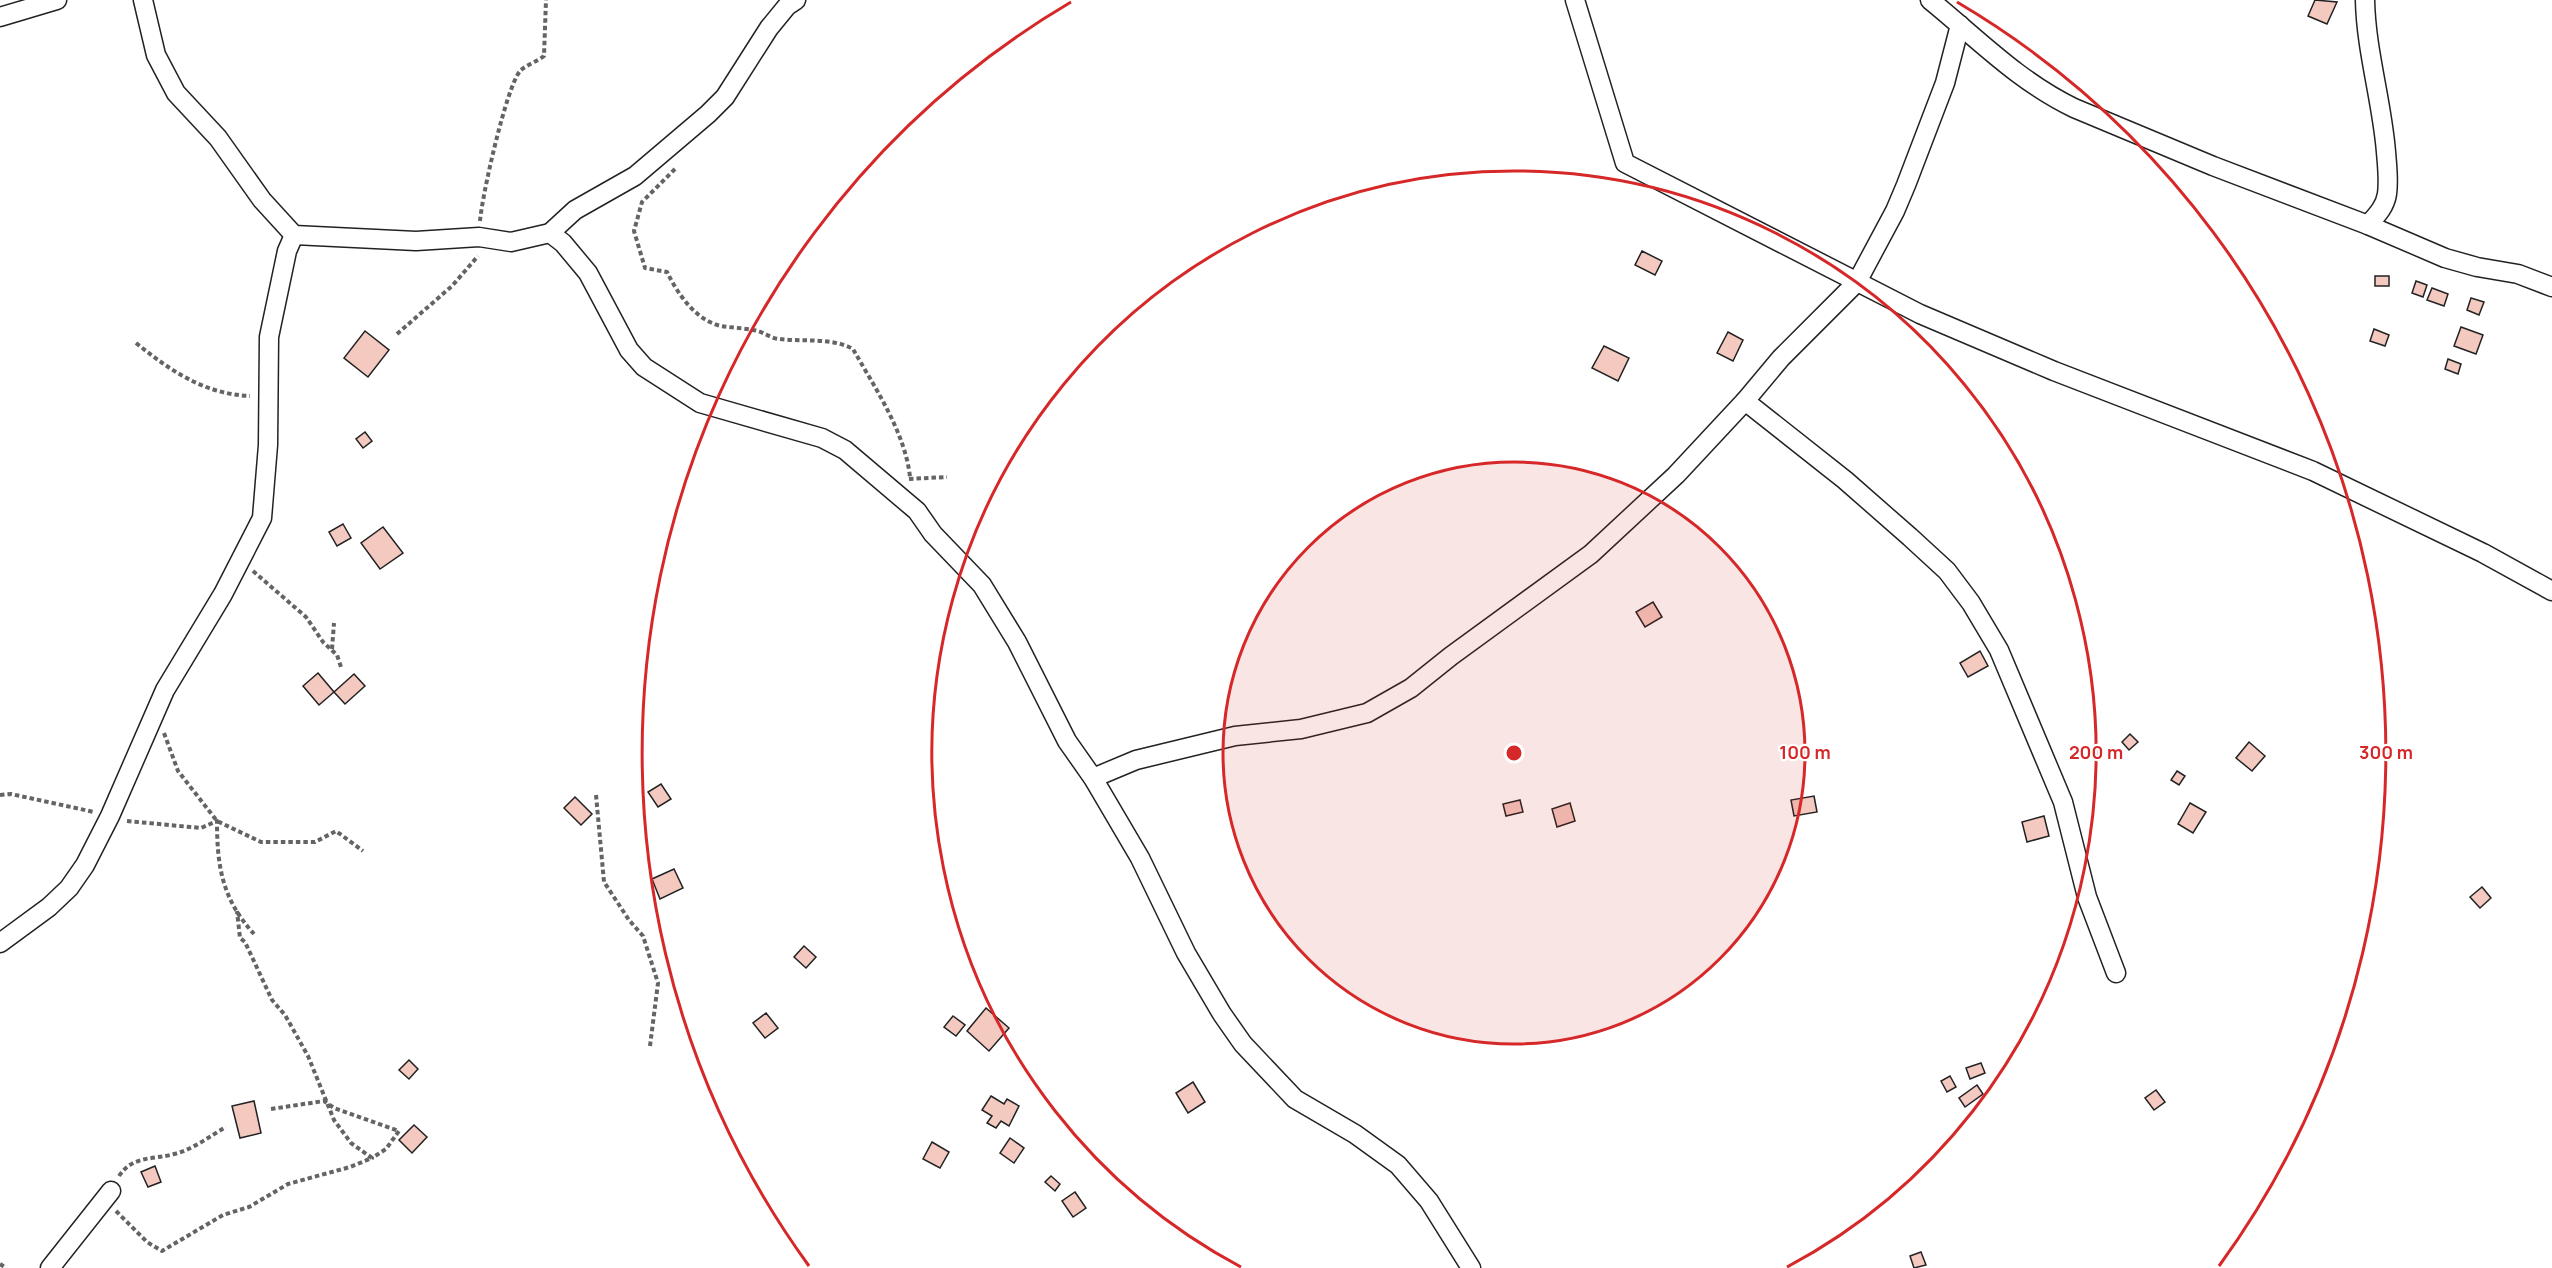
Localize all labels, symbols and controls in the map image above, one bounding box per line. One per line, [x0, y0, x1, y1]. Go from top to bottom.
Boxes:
text: 100 m [1779, 740, 1831, 764]
text: 200 m [2069, 740, 2123, 764]
text: 300 m [2359, 740, 2413, 764]
centre of rings [1504, 743, 1524, 763]

